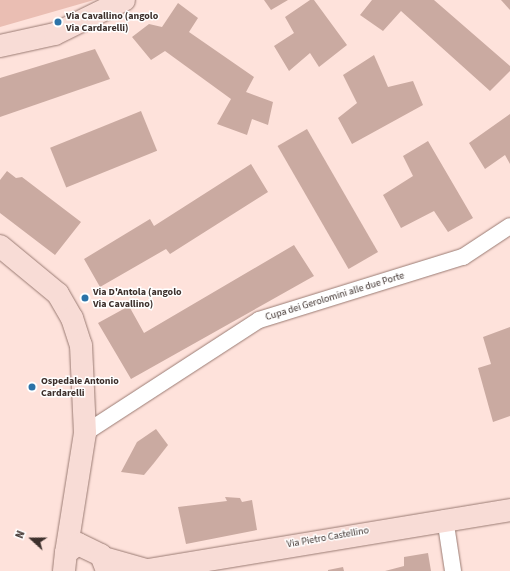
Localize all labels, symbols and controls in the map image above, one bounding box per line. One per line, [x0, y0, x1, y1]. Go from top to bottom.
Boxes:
place label: Via Cavallino (angolo Via Cardarelli) [66, 10, 158, 34]
marker: Via Cavallino (angolo Via Cardarelli) [53, 17, 63, 27]
street label: Cupa dei Gerolomini alle due Porte [264, 270, 406, 324]
place label: Via D'Antola (angolo Via Cavallino) [93, 286, 182, 310]
marker: Via D'Antola (angolo Via Cavallino) [80, 293, 90, 303]
place label: Ospedale Antonio Cardarelli [41, 375, 119, 398]
marker: Ospedale Antonio Cardarelli [26, 381, 38, 393]
north arrow [12, 519, 52, 559]
street label: Via Pietro Castellino [286, 525, 370, 551]
text: N [12, 528, 29, 541]

